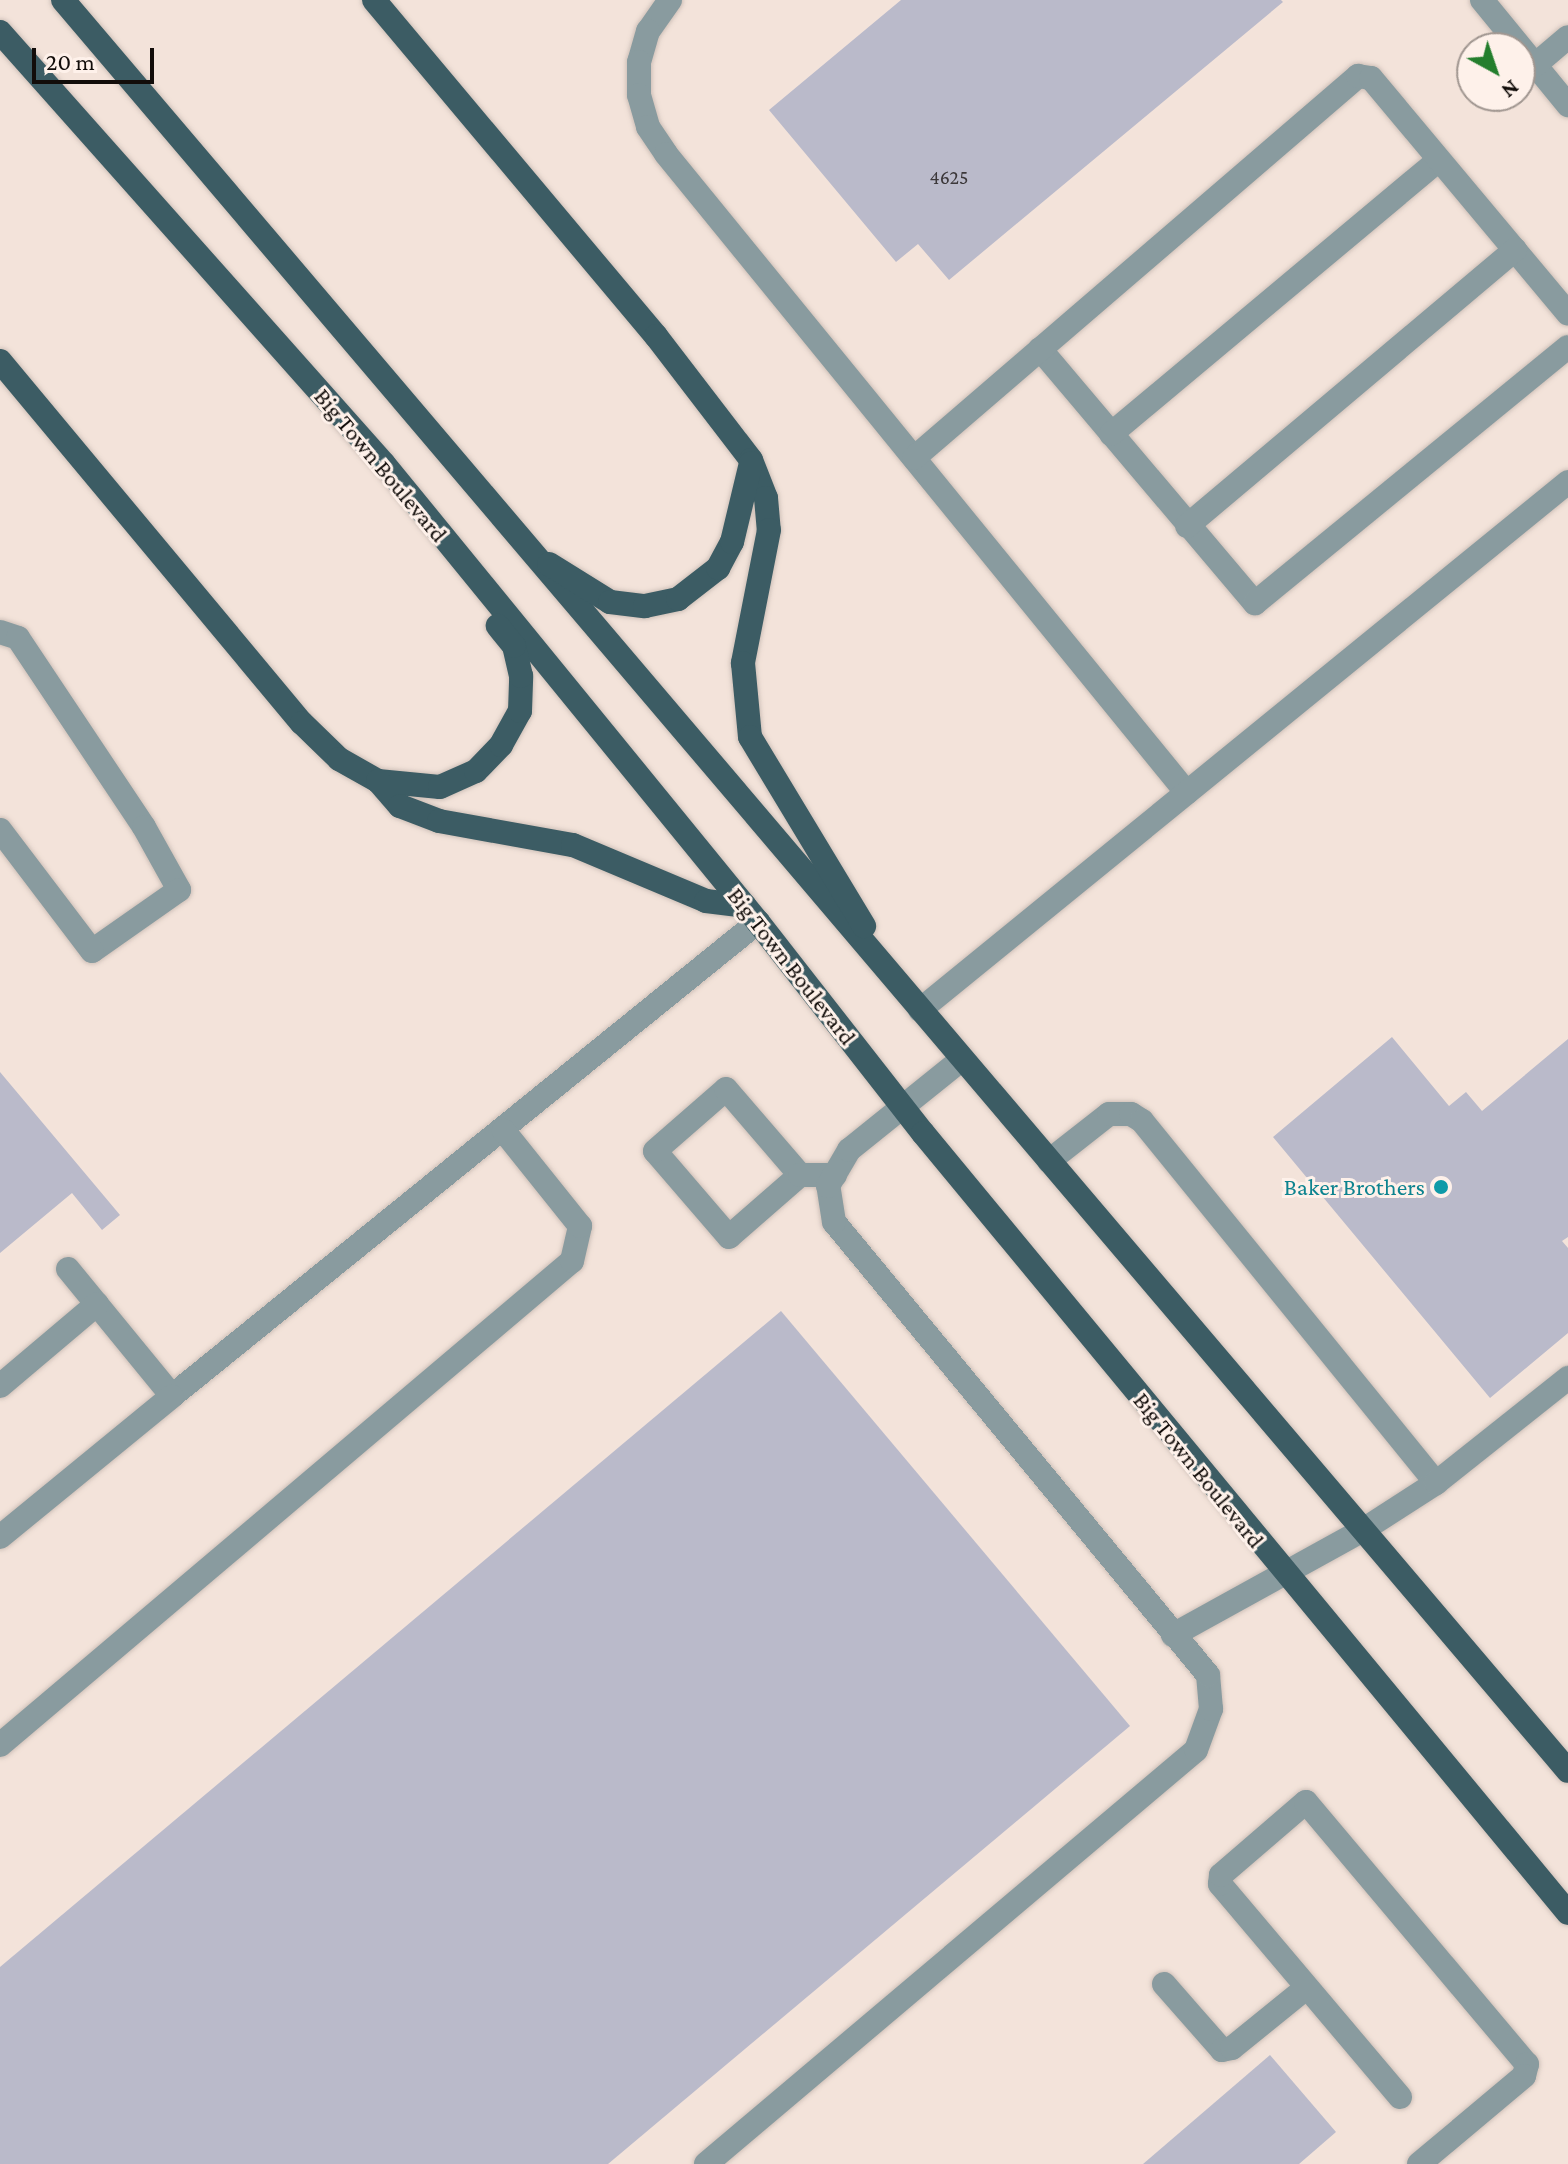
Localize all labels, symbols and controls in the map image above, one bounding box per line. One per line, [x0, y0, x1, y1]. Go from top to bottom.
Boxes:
scale bar [36, 32, 158, 82]
north arrow [1456, 32, 1536, 112]
text: 20 m [46, 48, 95, 75]
text: N [1497, 75, 1524, 104]
house number: 4625 [930, 165, 968, 189]
street label: Big Town Boulevard [308, 382, 454, 548]
street label: Big Town Boulevard [722, 882, 862, 1050]
place label: Baker Brothers [1284, 1173, 1425, 1201]
marker: Baker Brothers [1432, 1178, 1450, 1196]
street label: Big Town Boulevard [1127, 1386, 1271, 1554]

